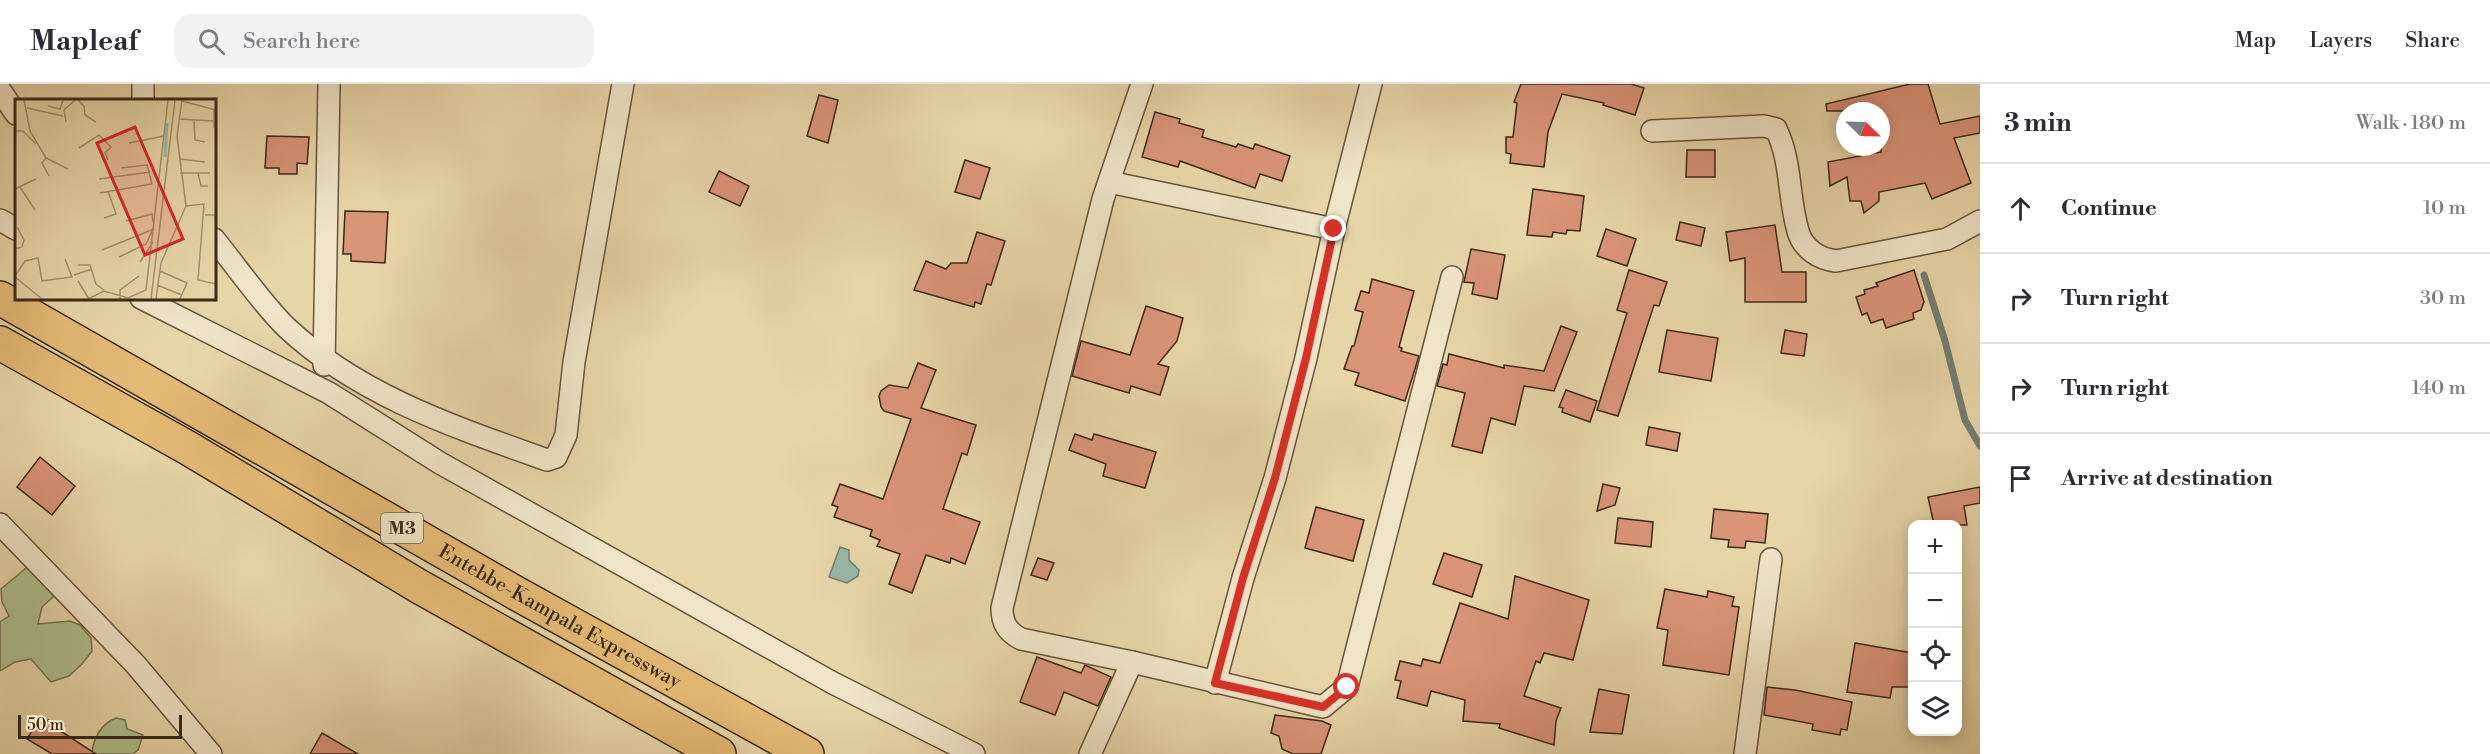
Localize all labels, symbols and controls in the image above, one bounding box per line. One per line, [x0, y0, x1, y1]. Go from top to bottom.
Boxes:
search box [174, 14, 594, 68]
text: Mapleaf [30, 24, 138, 59]
icon: search [195, 25, 228, 58]
text: Search here [243, 28, 360, 55]
text: Map [2235, 28, 2276, 54]
text: Layers [2309, 28, 2372, 54]
text: Share [2405, 28, 2460, 54]
inset map [15, 99, 216, 300]
north arrow [1836, 102, 1890, 156]
text: 3 min [2004, 107, 2072, 139]
text: Walk · 180 m [2356, 111, 2466, 136]
icon: ahead [2004, 192, 2037, 225]
text: Continue [2061, 195, 2157, 222]
text: 10 m [2423, 196, 2466, 221]
route end [1320, 215, 1346, 241]
icon: right [2004, 282, 2037, 315]
text: Turn right [2061, 285, 2169, 312]
text: 30 m [2420, 286, 2466, 311]
icon: right [2004, 372, 2037, 405]
text: Turn right [2061, 375, 2169, 402]
text: 140 m [2411, 376, 2466, 401]
icon: arrive [2004, 462, 2037, 495]
text: Arrive at destination [2061, 465, 2273, 492]
road number: M3 [381, 513, 423, 543]
map controls [1908, 520, 1962, 736]
button: + [1908, 520, 1962, 574]
street label: Entebbe-Kampala Expressway [434, 539, 686, 694]
button: − [1908, 574, 1962, 628]
button: locate [1908, 628, 1962, 682]
route start [1333, 673, 1359, 699]
button: layers [1908, 682, 1962, 736]
scale bar [18, 712, 182, 740]
text: 50 m [27, 715, 64, 735]

